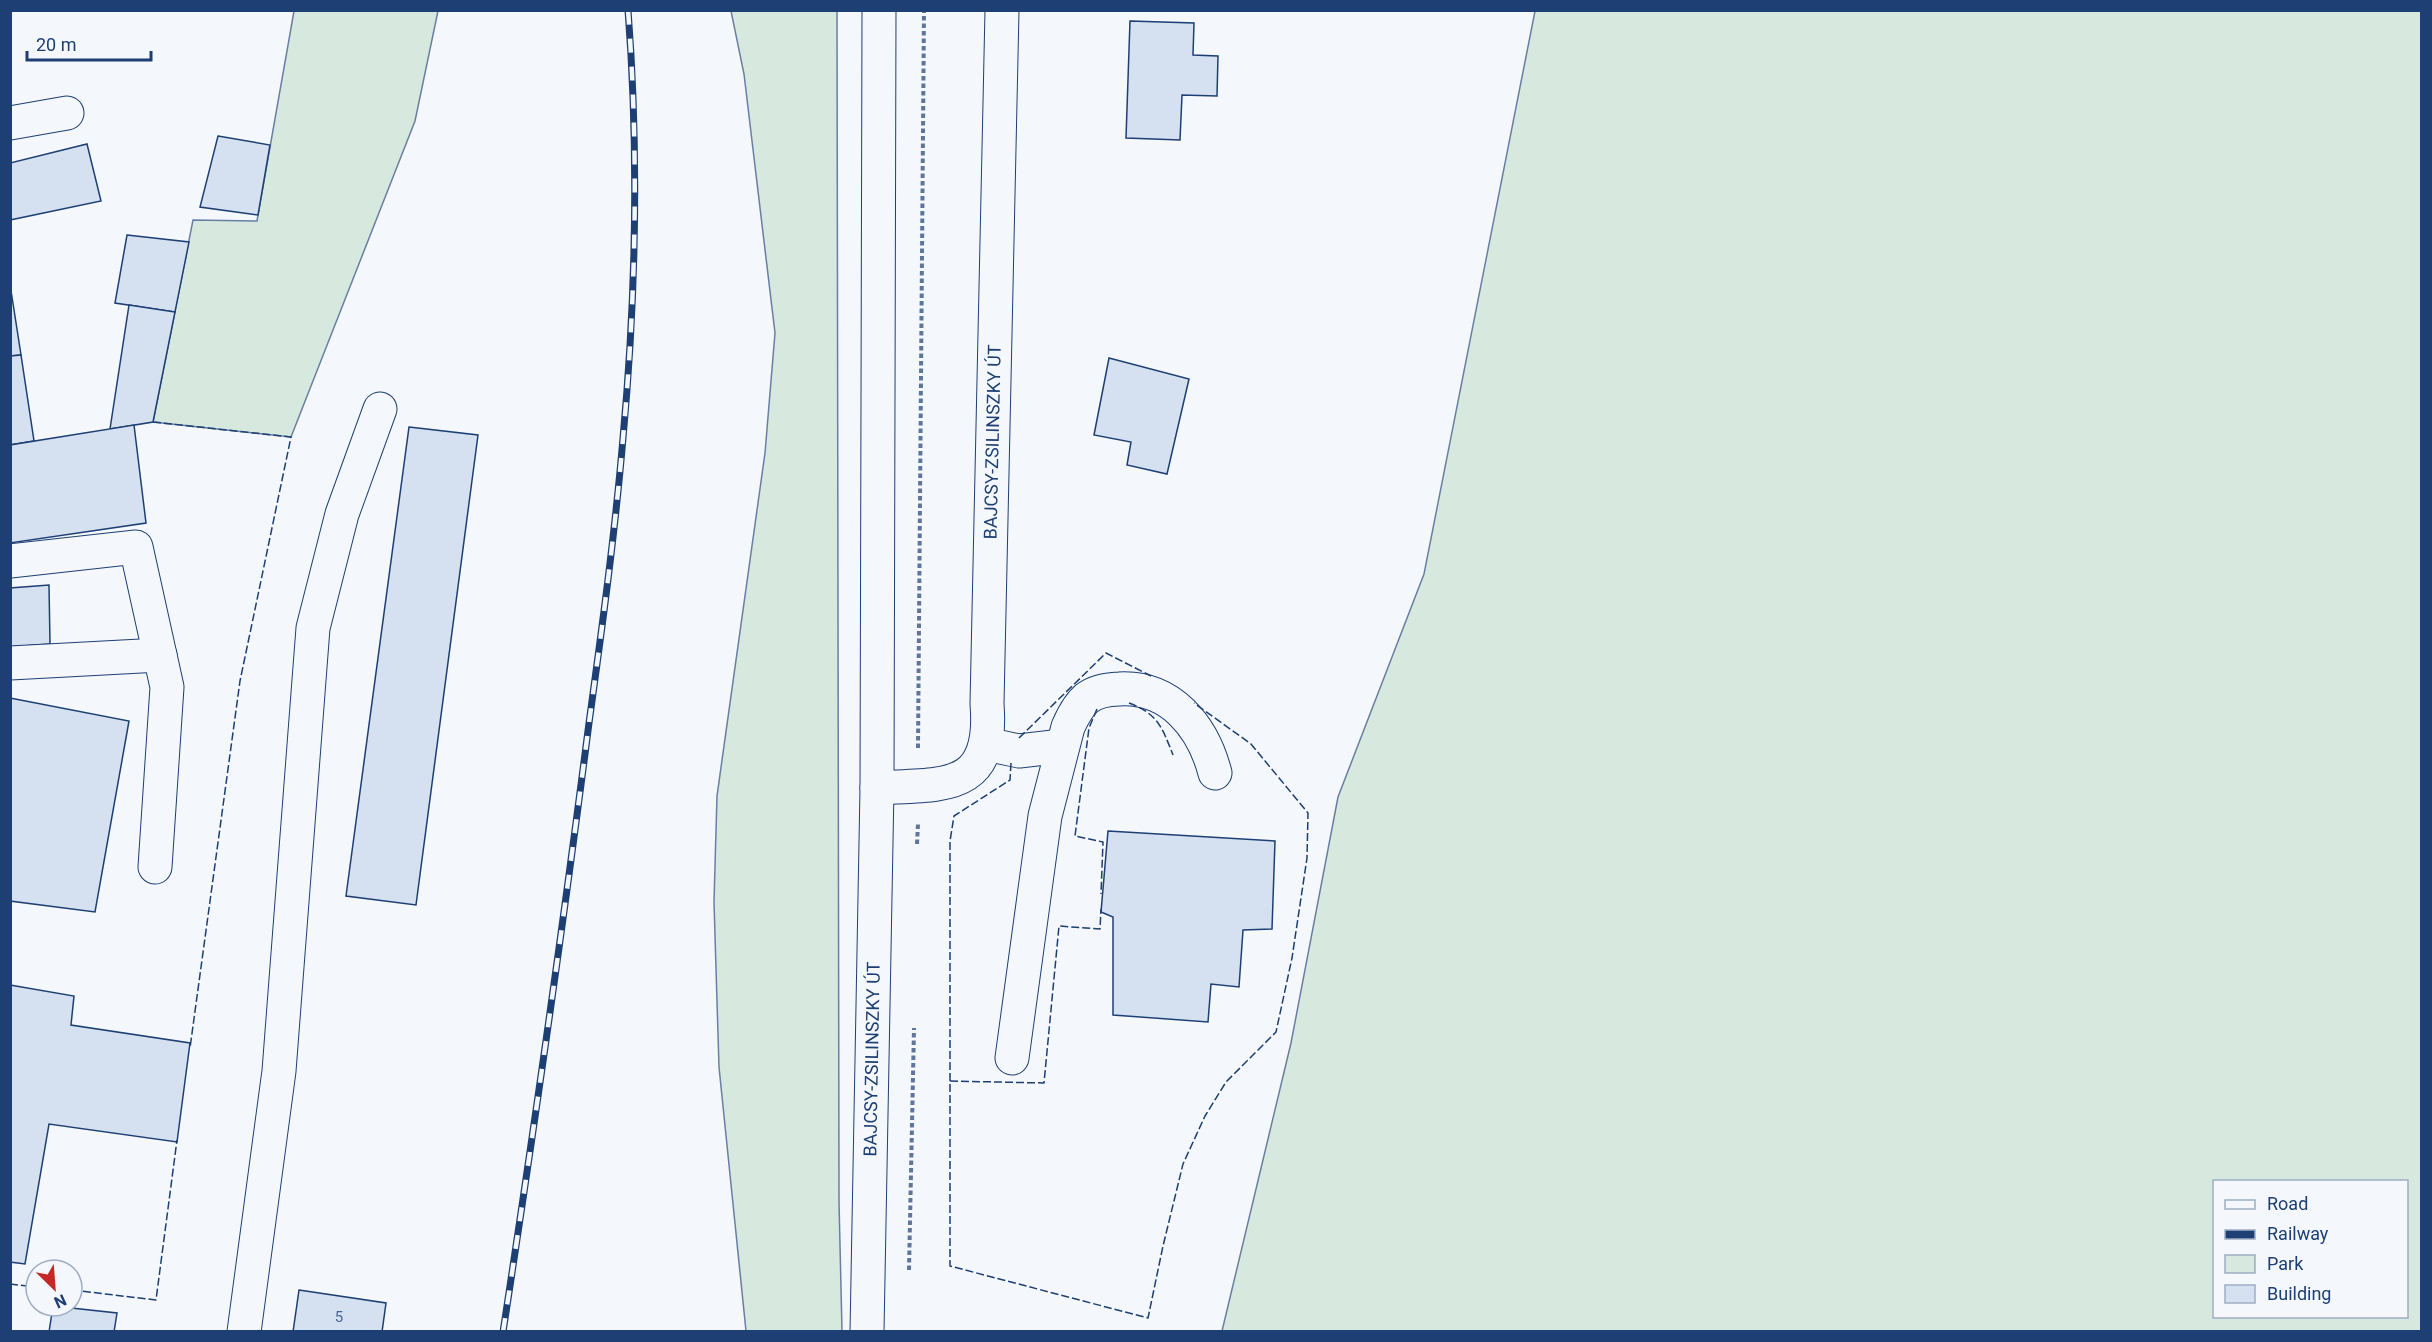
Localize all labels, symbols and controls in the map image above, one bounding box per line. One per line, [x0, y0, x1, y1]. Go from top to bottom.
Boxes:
scale bar [27, 24, 152, 62]
text: 20 m [36, 34, 76, 55]
street label: BAJCSY-ZSILINSZKY ÚT [980, 344, 1005, 540]
street label: BAJCSY-ZSILINSZKY ÚT [859, 961, 884, 1157]
legend [2213, 1180, 2408, 1318]
text: Road [2267, 1193, 2308, 1214]
text: Railway [2267, 1223, 2329, 1244]
text: Park [2267, 1253, 2304, 1274]
north arrow [24, 1258, 84, 1318]
text: Building [2267, 1283, 2331, 1304]
text: N [51, 1290, 69, 1312]
house number: 5 [335, 1308, 343, 1326]

